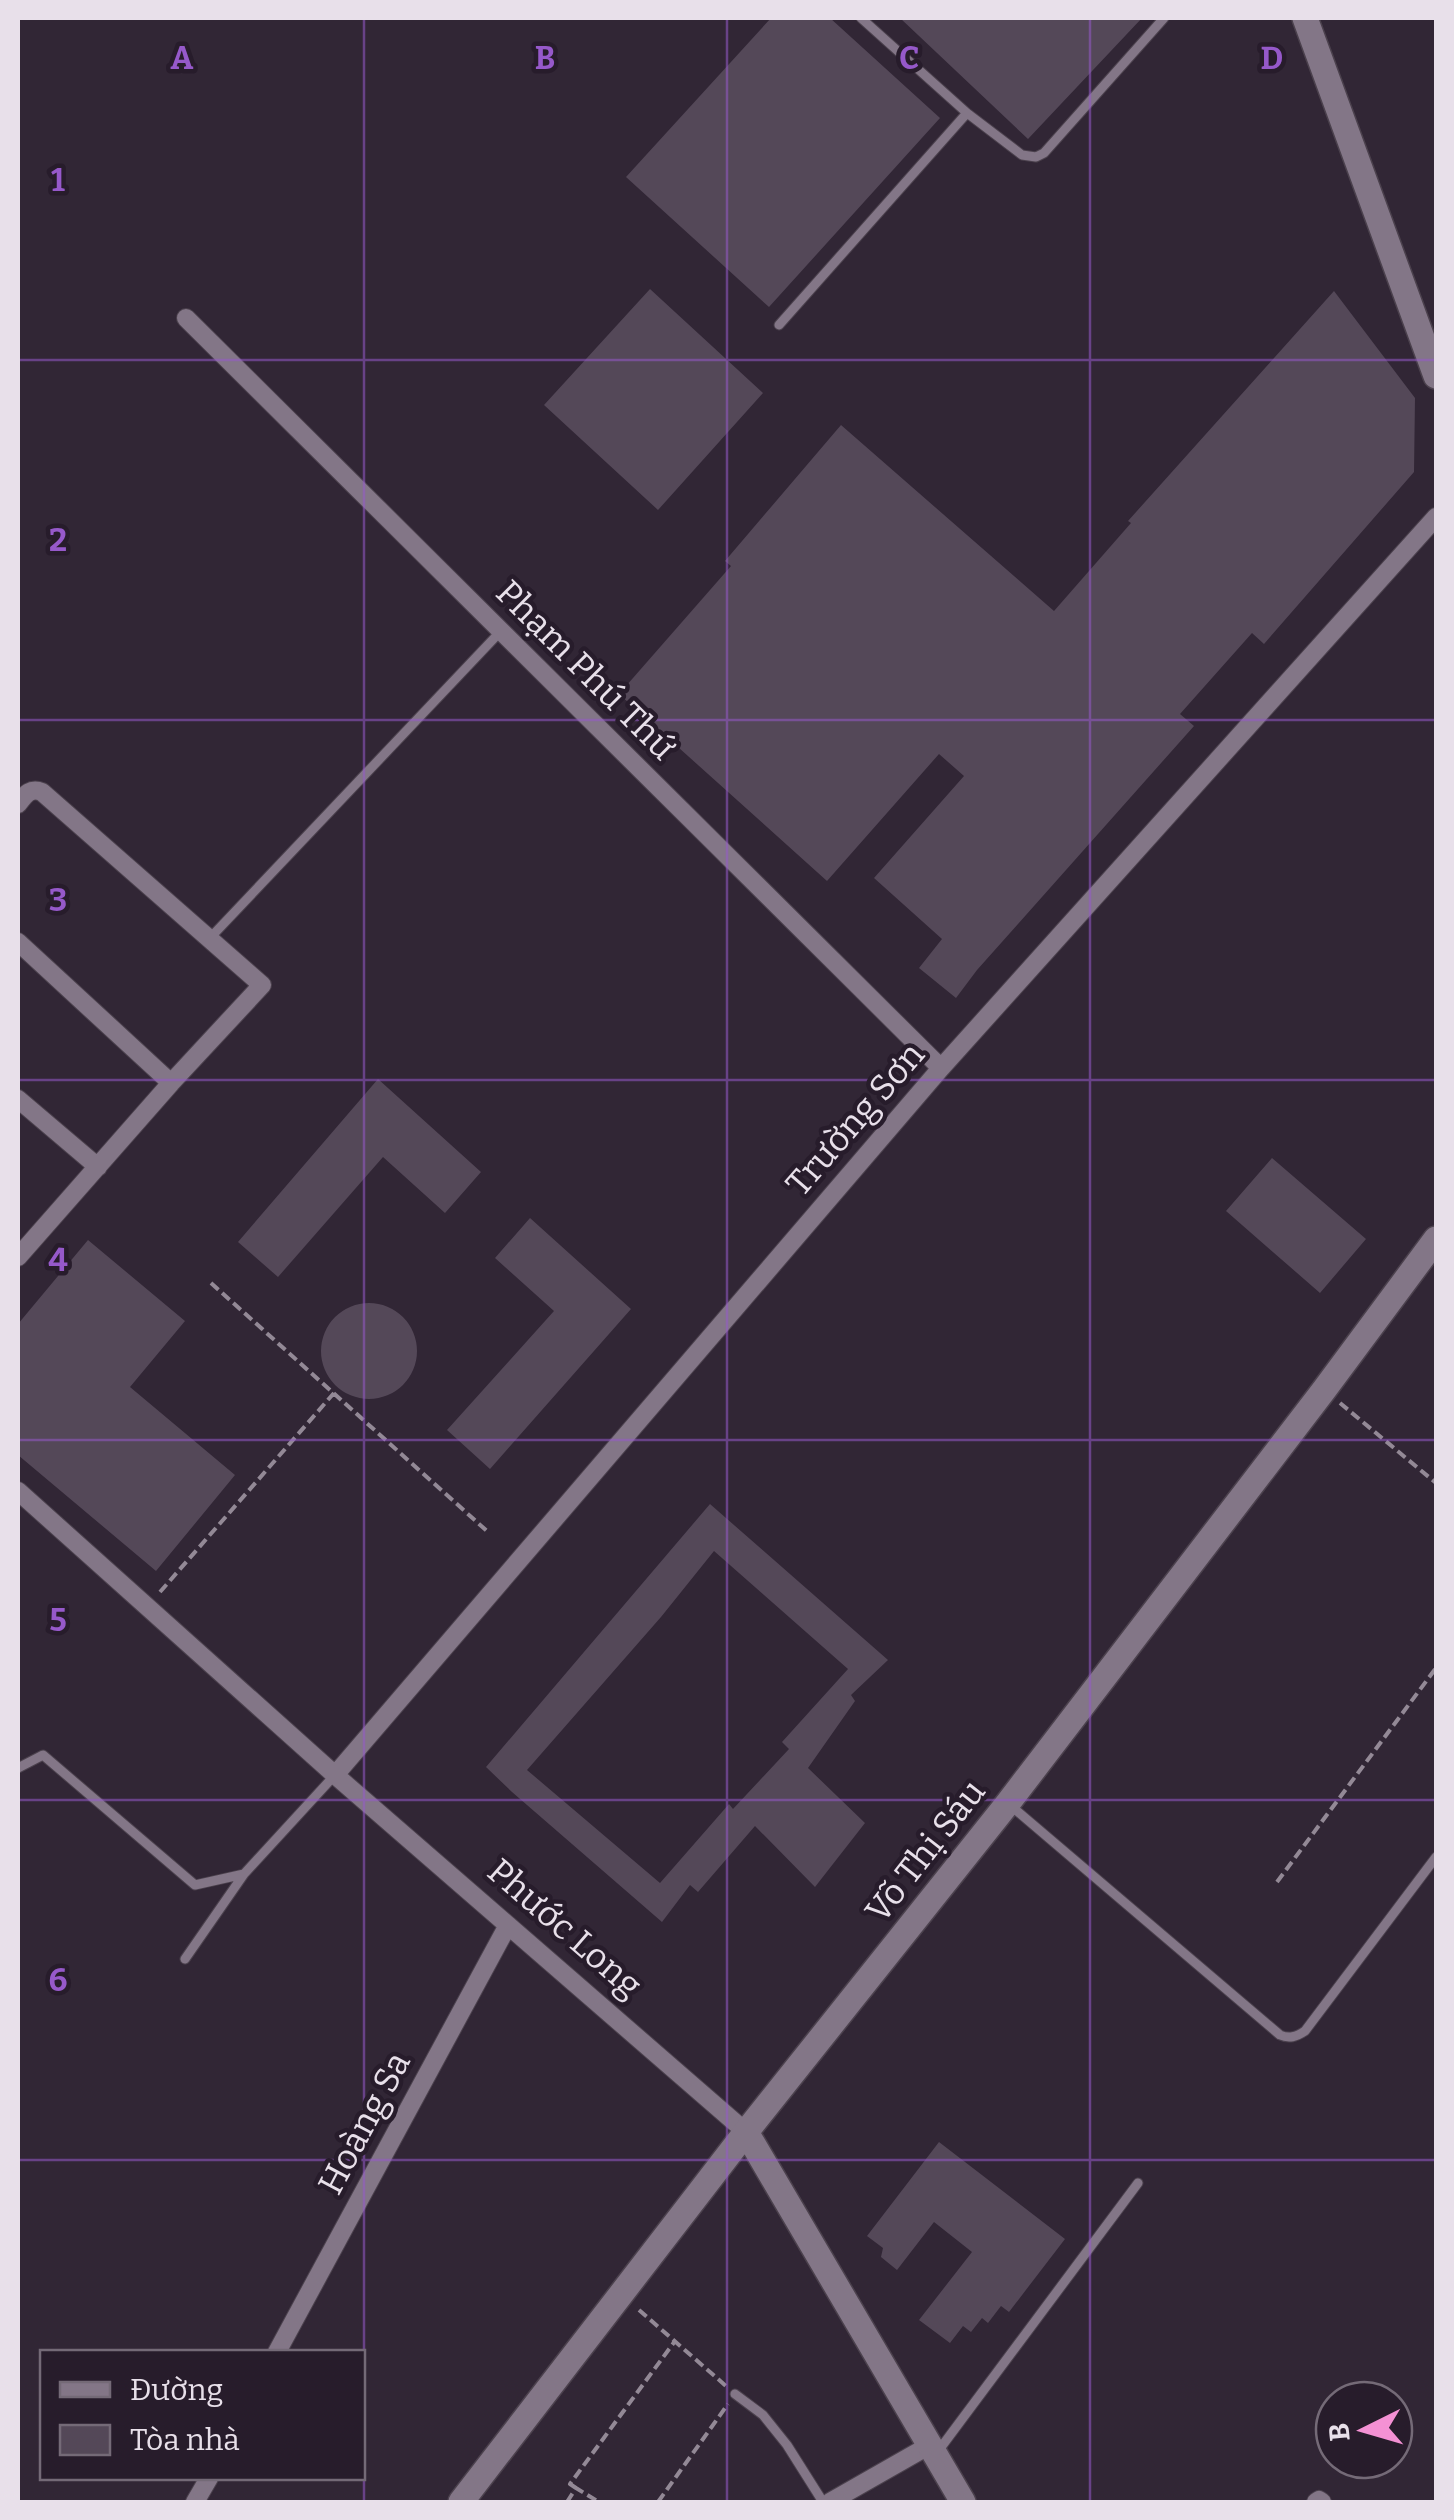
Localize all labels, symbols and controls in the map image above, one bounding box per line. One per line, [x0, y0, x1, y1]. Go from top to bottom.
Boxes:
text: A [171, 39, 194, 77]
text: B [535, 39, 555, 77]
text: C [899, 39, 919, 77]
text: D [1261, 39, 1283, 77]
text: 1 [51, 161, 65, 199]
text: 2 [49, 521, 67, 559]
street label: Phạm Phú Thứ [488, 572, 684, 768]
text: 3 [49, 881, 67, 919]
street label: Trường Sơn [777, 1034, 933, 1204]
text: 4 [48, 1241, 68, 1279]
text: 5 [49, 1601, 67, 1639]
street label: Võ Thị Sáu [856, 1771, 994, 1931]
street label: Phước Long [479, 1850, 651, 2006]
text: 6 [49, 1961, 68, 1999]
street label: Hoàng Sa [309, 2045, 419, 2201]
legend [40, 2350, 365, 2480]
text: Đường [130, 2372, 223, 2408]
north arrow [1314, 2380, 1414, 2480]
text: Tòa nhà [130, 2422, 240, 2458]
text: B [1322, 2422, 1357, 2443]

